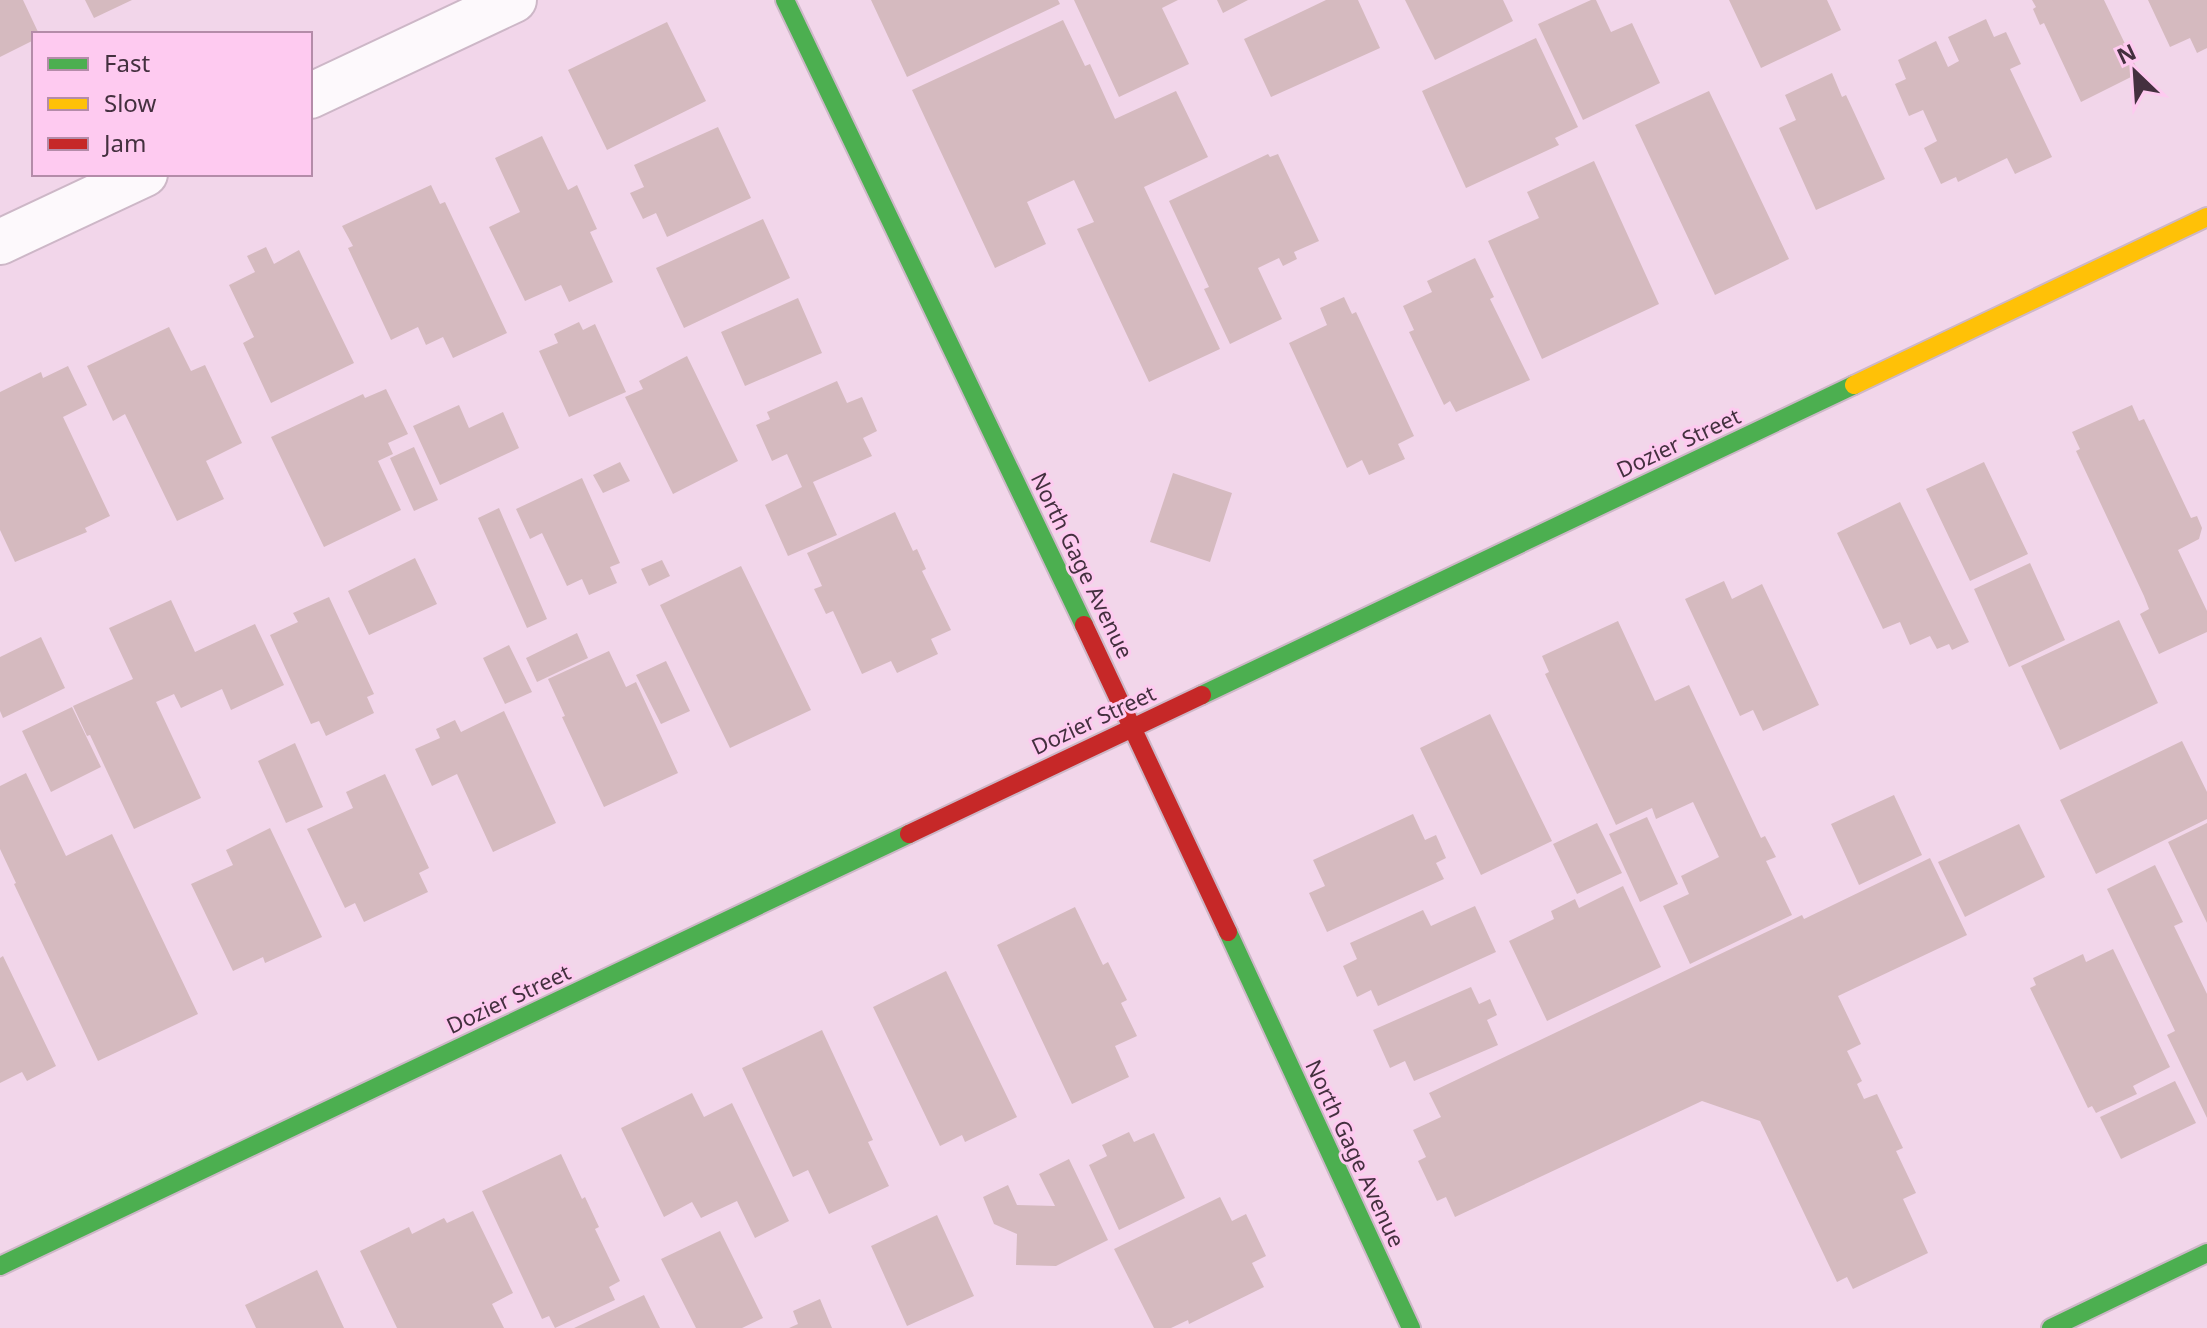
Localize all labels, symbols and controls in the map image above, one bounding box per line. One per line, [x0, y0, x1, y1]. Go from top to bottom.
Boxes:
legend [32, 32, 312, 176]
north arrow [2095, 32, 2175, 112]
text: N [2112, 36, 2141, 70]
text: Fast [104, 46, 150, 79]
text: Slow [104, 86, 156, 119]
text: Jam [102, 126, 146, 159]
street label: Dozier Street [1611, 400, 1745, 484]
street label: North Gage Avenue [1025, 467, 1141, 663]
street label: Dozier Street [1026, 677, 1160, 761]
street label: Dozier Street [441, 956, 575, 1040]
street label: North Gage Avenue [1299, 1054, 1413, 1252]

